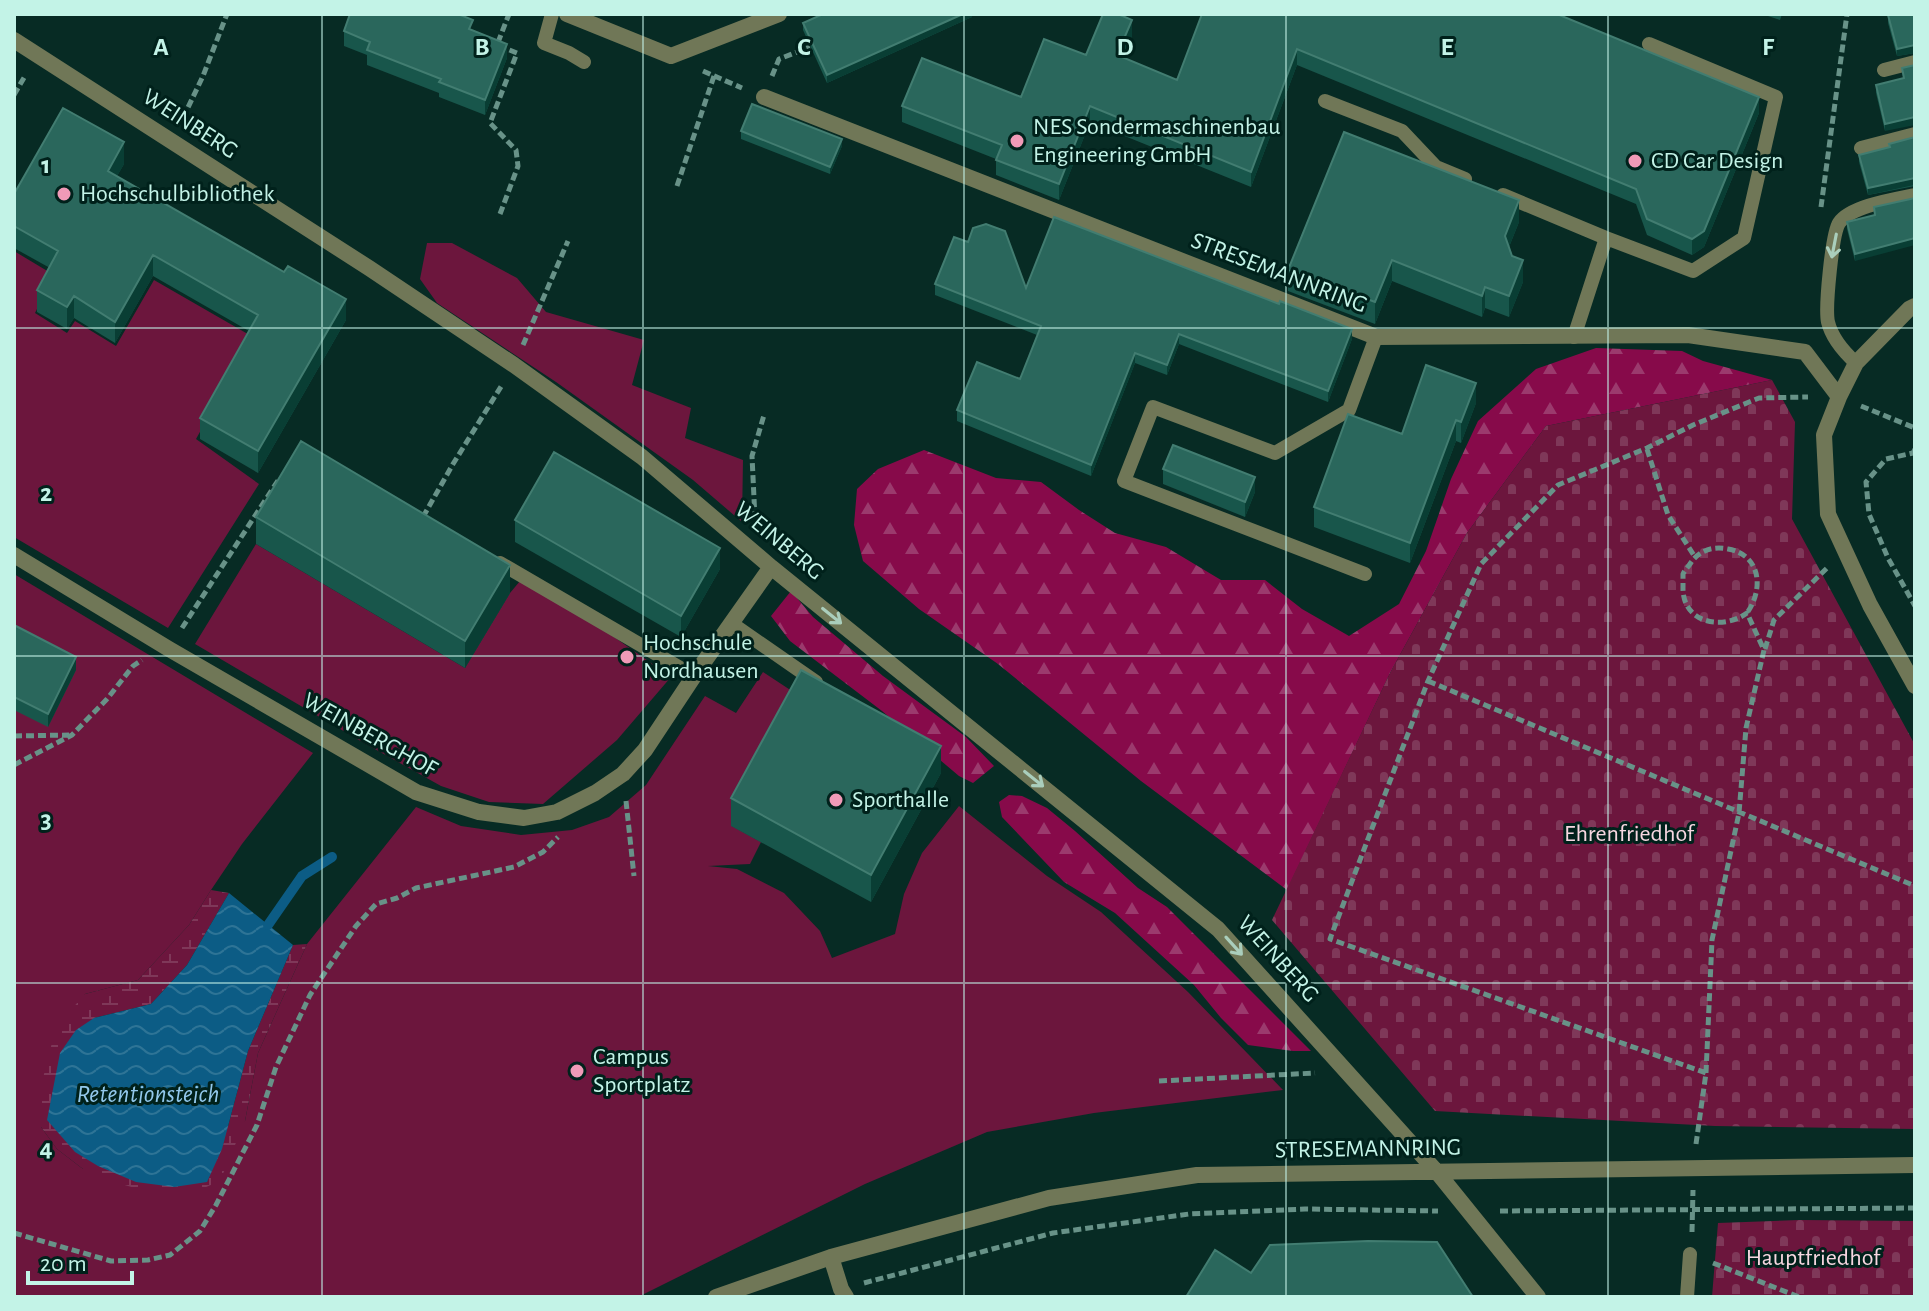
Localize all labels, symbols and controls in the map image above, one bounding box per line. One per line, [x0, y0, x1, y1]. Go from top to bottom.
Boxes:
text: A [153, 34, 169, 60]
text: B [474, 34, 490, 60]
text: C [797, 34, 811, 60]
text: D [1116, 34, 1134, 60]
text: E [1440, 34, 1454, 60]
text: F [1762, 34, 1775, 60]
street label: WEINBERG [138, 85, 242, 163]
place label: NES Sondermaschinenbau Engineering GmbH [1033, 115, 1280, 167]
marker: NES Sondermaschinenbau Engineering GmbH [1008, 132, 1026, 150]
place label: CD Car Design [1651, 149, 1783, 173]
text: 1 [41, 152, 51, 178]
marker: CD Car Design [1626, 152, 1644, 170]
place label: Hochschulbibliothek [80, 182, 274, 206]
marker: Hochschulbibliothek [55, 185, 73, 203]
street label: STRESEMANNRING [1188, 228, 1370, 318]
one-way arrow [1826, 233, 1841, 258]
text: 2 [40, 480, 52, 506]
street label: WEINBERG [730, 497, 828, 585]
one-way arrow [821, 607, 841, 625]
place label: Hochschule Nordhausen [643, 631, 759, 683]
marker: Hochschule Nordhausen [618, 648, 636, 666]
street label: WEINBERGHOF [299, 688, 442, 782]
one-way arrow [1023, 771, 1044, 788]
place label: Sporthalle [852, 788, 949, 812]
marker: Sporthalle [827, 791, 845, 809]
text: 3 [40, 807, 52, 833]
park label: Ehrenfriedhof [1564, 822, 1696, 846]
street label: WEINBERG [1233, 911, 1323, 1007]
one-way arrow [1224, 935, 1242, 955]
place label: Campus Sportplatz [593, 1045, 690, 1097]
marker: Campus Sportplatz [568, 1062, 586, 1080]
water label: Retentionsteich [77, 1081, 219, 1107]
text: 4 [39, 1135, 53, 1161]
street label: STRESEMANNRING [1275, 1135, 1461, 1163]
scale bar [28, 1235, 132, 1285]
park label: Hauptfriedhof [1746, 1246, 1882, 1270]
text: 20 m [40, 1252, 87, 1276]

